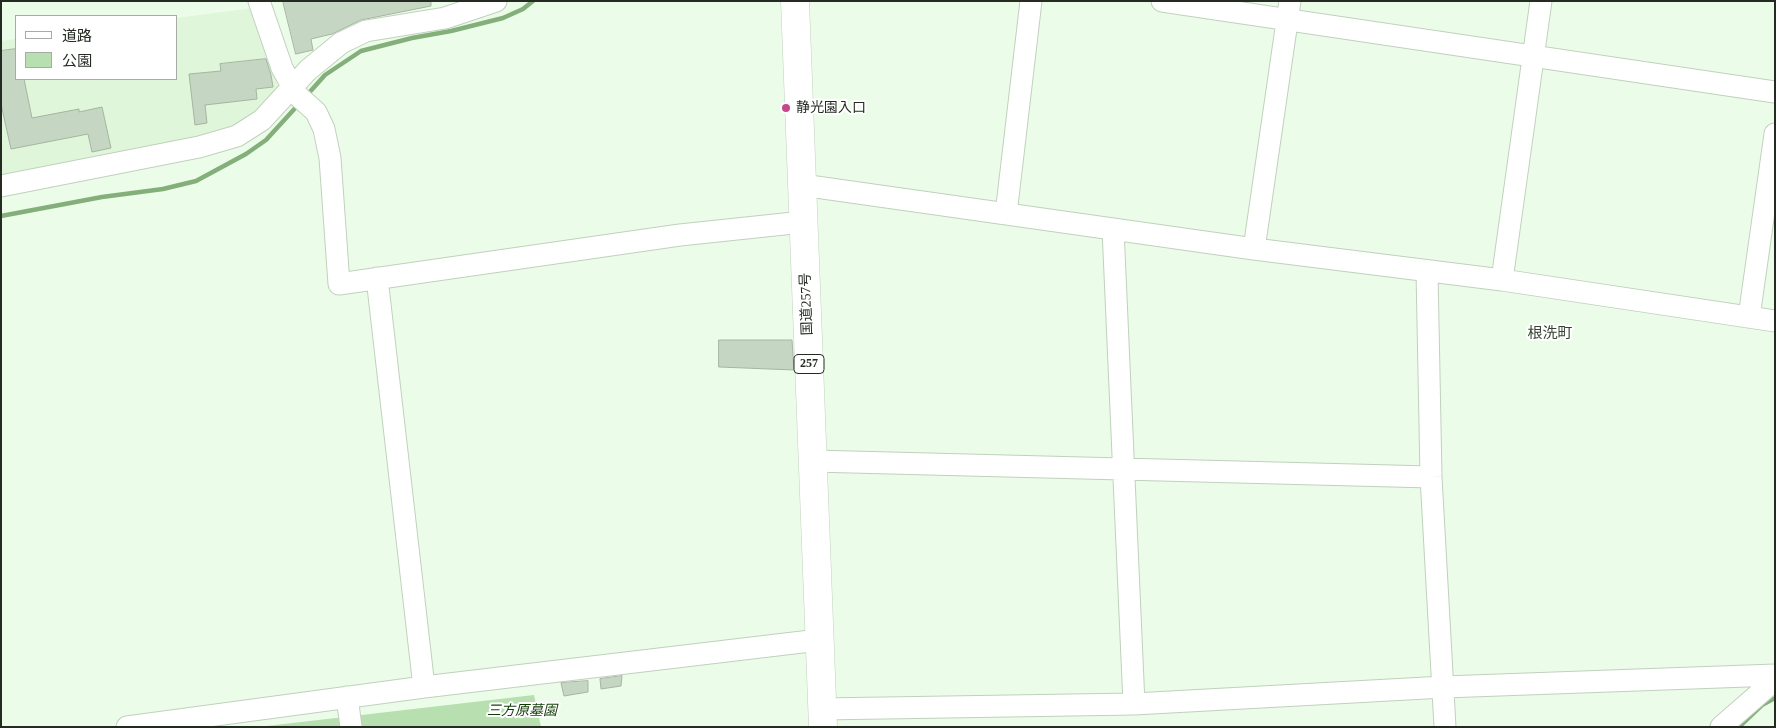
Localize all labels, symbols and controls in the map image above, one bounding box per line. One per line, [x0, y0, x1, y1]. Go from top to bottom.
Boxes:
legend [15, 15, 178, 80]
text: 道路 [62, 28, 92, 44]
text: 公園 [62, 53, 92, 69]
place label: 静光園入口 [796, 100, 866, 116]
marker: 静光園入口 [780, 102, 792, 114]
street label: 国道257号 [798, 272, 816, 336]
district label: 根洗町 [1528, 325, 1572, 343]
road number: 257 [794, 354, 824, 374]
park label: 三方原墓園 [487, 703, 557, 719]

